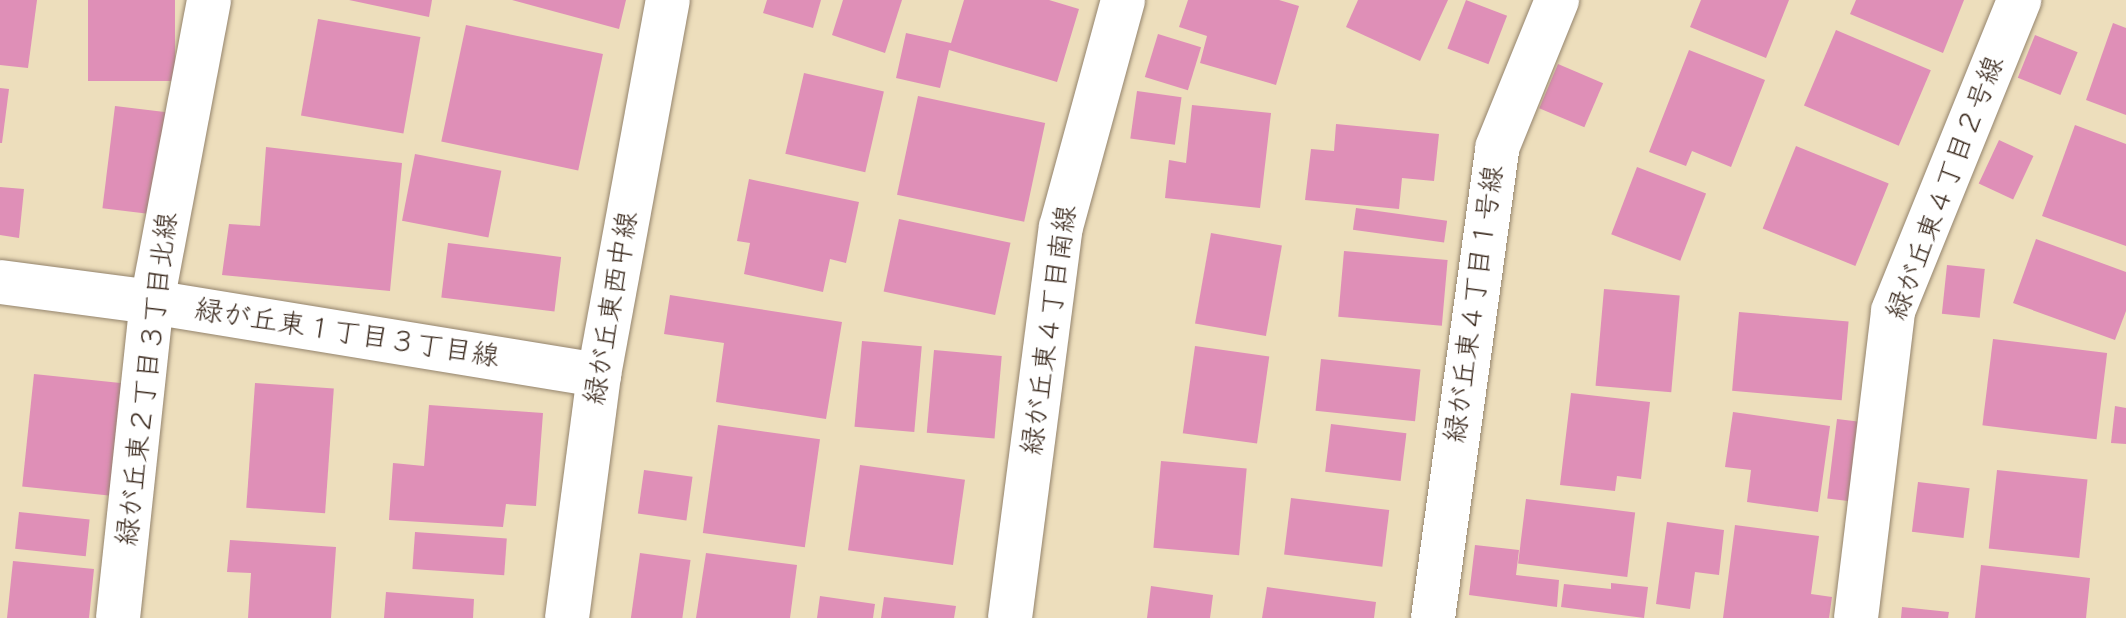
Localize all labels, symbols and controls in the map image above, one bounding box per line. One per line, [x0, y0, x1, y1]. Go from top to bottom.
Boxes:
street label: 緑が丘東４丁目２号線 [1880, 51, 2012, 325]
street label: 緑が丘東４丁目１号線 [1439, 163, 1511, 445]
street label: 緑が丘東４丁目南線 [1016, 203, 1084, 457]
street label: 緑が丘東西中線 [578, 209, 646, 407]
street label: 緑が丘東２丁目３丁目北線 [111, 210, 185, 548]
street label: 緑が丘東１丁目３丁目線 [192, 293, 502, 375]

